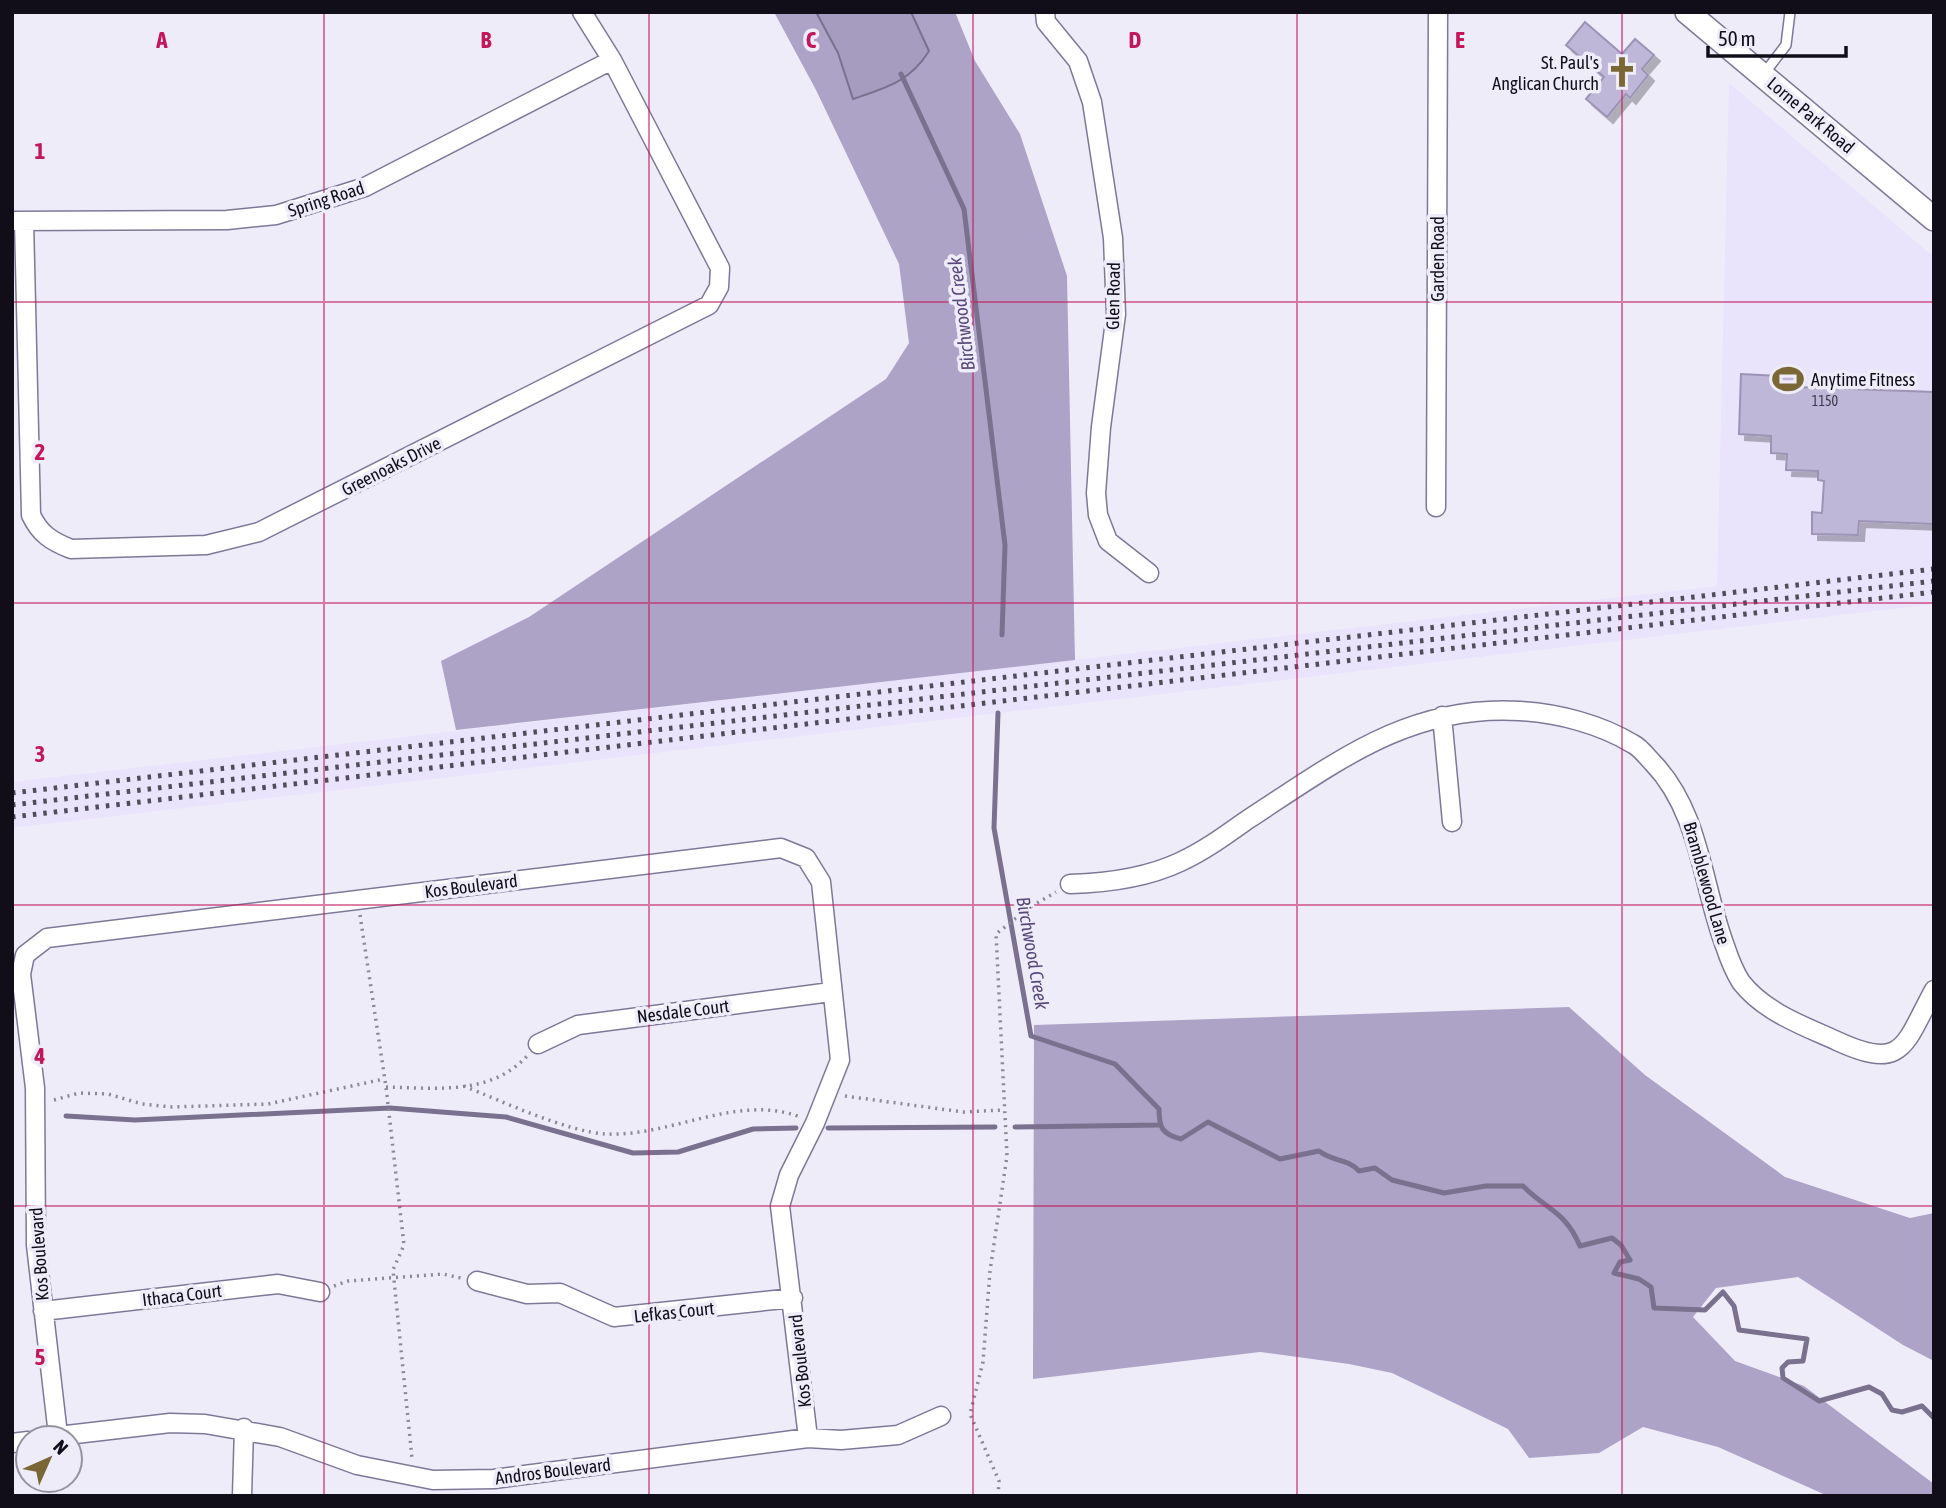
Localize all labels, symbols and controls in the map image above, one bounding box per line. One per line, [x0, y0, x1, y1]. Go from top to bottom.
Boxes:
scale bar [1708, 14, 1846, 58]
text: 50 m [1718, 26, 1756, 50]
text: A [155, 27, 168, 53]
text: B [481, 27, 492, 53]
text: C [806, 27, 817, 53]
text: D [1129, 27, 1142, 53]
text: E [1455, 27, 1465, 53]
place label: St. Paul's Anglican Church [1492, 52, 1599, 94]
church icon: St. Paul's Anglican Church [1605, 55, 1639, 89]
street label: Lorne Park Road [1763, 73, 1859, 157]
text: 1 [35, 138, 46, 164]
street label: Spring Road [285, 177, 367, 221]
street label: Garden Road [1427, 216, 1448, 302]
water label: Birchwood Creek [943, 255, 979, 372]
street label: Glen Road [1102, 262, 1124, 330]
sports icon: Anytime Fitness [1771, 362, 1805, 396]
place label: Anytime Fitness [1811, 369, 1915, 390]
house number: 1150 [1812, 393, 1839, 409]
street label: Greenoaks Drive [338, 432, 444, 500]
text: 2 [35, 439, 45, 465]
text: 3 [35, 741, 45, 767]
street label: Bramblewood Lane [1679, 819, 1735, 947]
street label: Kos Boulevard [423, 870, 519, 902]
water label: Birchwood Creek [1012, 895, 1054, 1012]
street label: Nesdale Court [636, 995, 730, 1027]
text: 4 [34, 1043, 46, 1069]
street label: Kos Boulevard [25, 1207, 53, 1301]
street label: Ithaca Court [141, 1280, 223, 1310]
street label: Lefkas Court [633, 1297, 715, 1327]
street label: Kos Boulevard [785, 1313, 815, 1409]
text: 5 [35, 1344, 46, 1370]
north arrow [14, 1424, 84, 1494]
text: N [49, 1435, 73, 1459]
street label: Andros Boulevard [494, 1453, 612, 1489]

